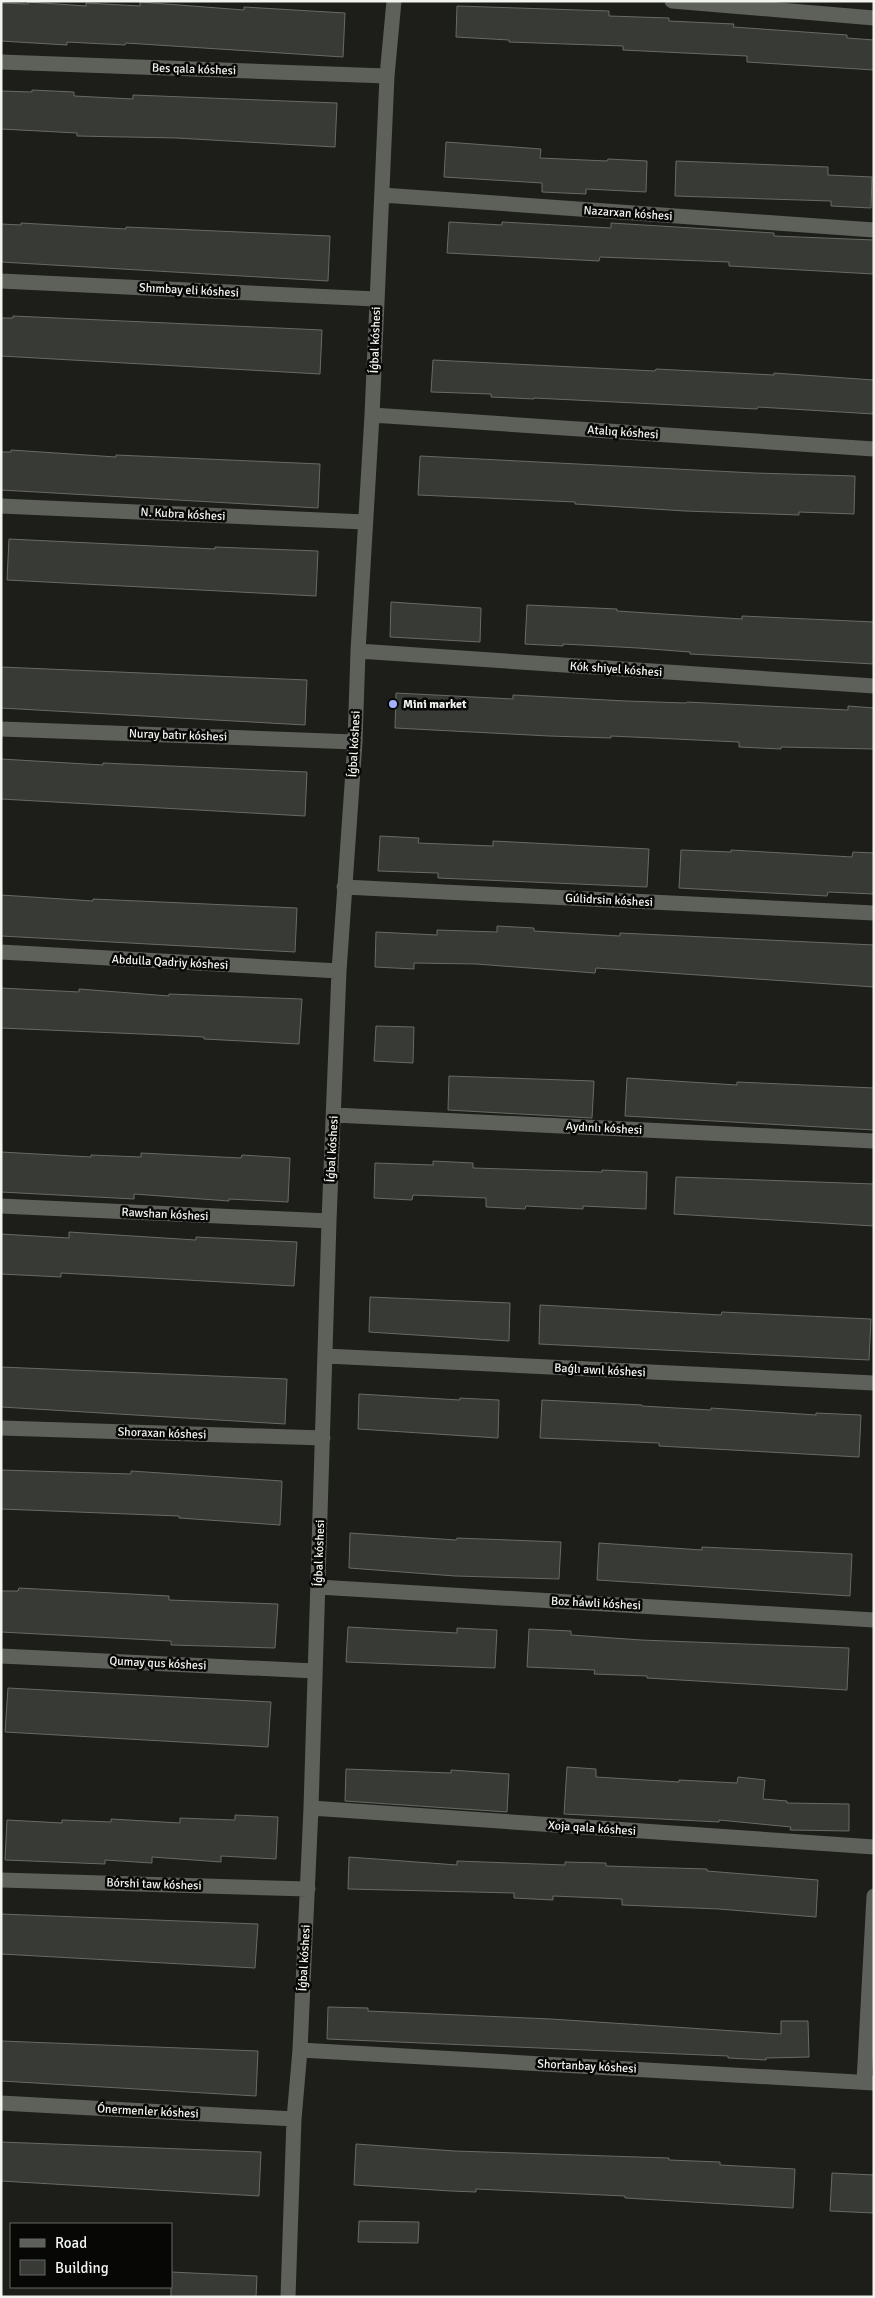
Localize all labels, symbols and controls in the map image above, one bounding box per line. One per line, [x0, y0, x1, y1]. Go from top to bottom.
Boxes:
street label: Bes qala kóshesi [152, 61, 236, 78]
street label: Nazarxan kóshesi [583, 203, 673, 224]
street label: Shımbay eli kóshesi [139, 280, 239, 301]
street label: Íǵbal kóshesi [367, 306, 384, 374]
street label: Atalıq kóshesi [587, 423, 659, 442]
street label: N. Kubra kóshesi [140, 505, 226, 524]
street label: Kók shiyel kóshesi [569, 659, 663, 680]
place label: Mini market [403, 697, 467, 712]
marker: Mini market [387, 698, 399, 710]
street label: Íǵbal kóshesi [345, 710, 364, 778]
street label: Nuray batır kóshesi [129, 726, 227, 745]
street label: Gúlidrsin kóshesi [565, 891, 653, 910]
street label: Abdulla Qadriy kóshesi [111, 952, 229, 973]
street label: Íǵbal kóshesi [323, 1115, 342, 1183]
street label: Aydınlı kóshesi [565, 1119, 643, 1138]
street label: Rawshan kóshesi [121, 1205, 209, 1224]
street label: Baǵlı awıl kóshesi [554, 1361, 646, 1380]
street label: Shoraxan kóshesi [117, 1424, 207, 1443]
street label: Íǵbal kóshesi [311, 1519, 328, 1587]
street label: Boz háwli kóshesi [551, 1594, 641, 1613]
street label: Qumay qus kóshesi [109, 1653, 207, 1674]
street label: Xoja qala kóshesi [547, 1818, 636, 1839]
street label: Bórshi taw kóshesi [106, 1875, 202, 1894]
street label: Íǵbal kóshesi [295, 1924, 314, 1992]
street label: Shortanbay kóshesi [537, 2056, 637, 2077]
street label: Ónermenler kóshesi [97, 2101, 199, 2122]
legend [10, 2223, 172, 2288]
text: Road [55, 2234, 87, 2252]
text: Building [55, 2259, 109, 2277]

